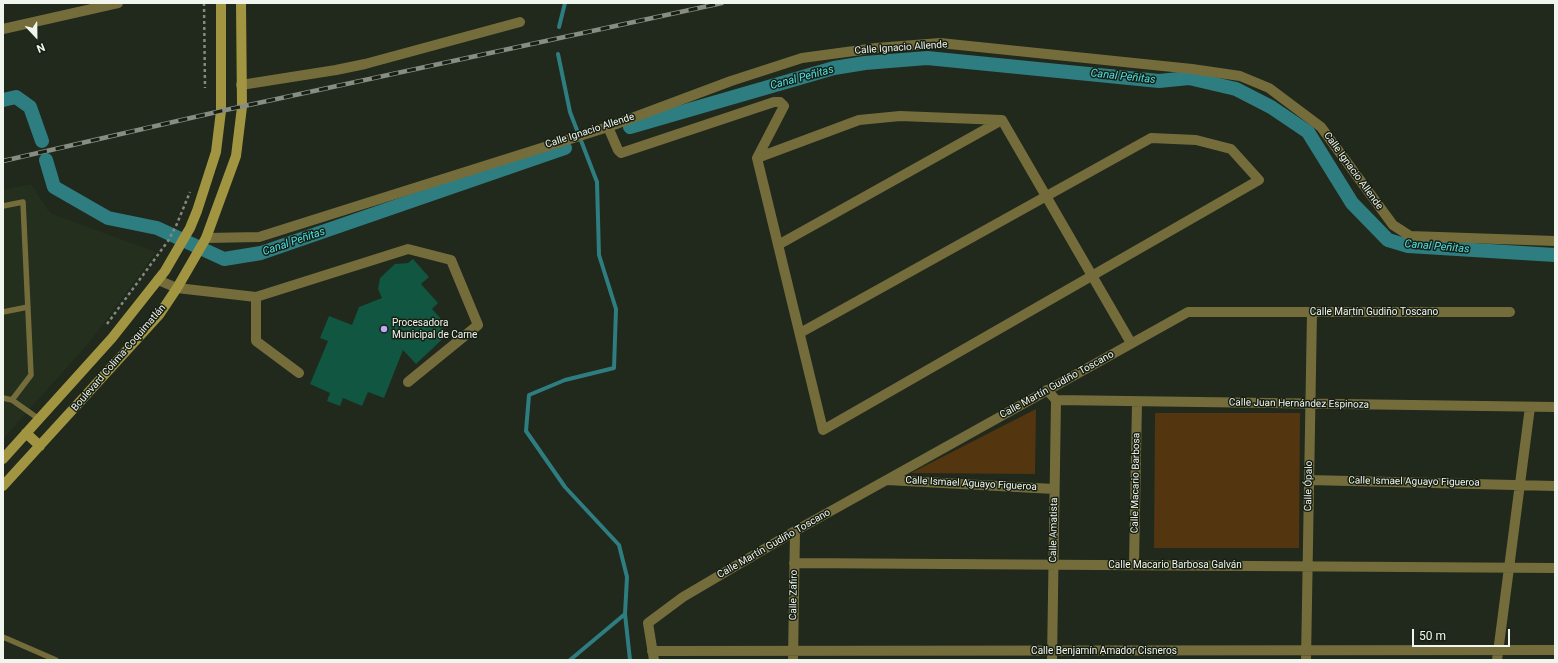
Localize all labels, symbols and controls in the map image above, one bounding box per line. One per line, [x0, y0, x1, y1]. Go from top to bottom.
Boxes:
north arrow [16, 16, 56, 56]
street label: Calle Ignacio Allende [854, 39, 948, 57]
text: N [35, 40, 47, 55]
water label: Canal Peñitas [769, 63, 835, 93]
water label: Canal Peñitas [1090, 67, 1156, 87]
street label: Calle Ignacio Allende [544, 111, 636, 151]
street label: Calle Ignacio Allende [1321, 130, 1385, 212]
water label: Canal Peñitas [261, 225, 327, 259]
water label: Canal Peñitas [1404, 238, 1470, 256]
street label: Boulevard Colima-Coquimatlán [69, 302, 169, 414]
street label: Calle Martín Gudiño Toscano [1310, 306, 1438, 318]
place label: Procesadora Municipal de Carne [392, 317, 477, 340]
marker: Procesadora Municipal de Carne [379, 324, 389, 334]
street label: Calle Martín Gudiño Toscano [998, 349, 1116, 421]
street label: Calle Juan Hernández Espinoza [1229, 397, 1369, 411]
street label: Calle Macario Barbosa [1129, 433, 1143, 533]
street label: Calle Ópalo [1303, 461, 1315, 511]
street label: Calle Ismael Aguayo Figueroa [905, 475, 1037, 493]
street label: Calle Ismael Aguayo Figueroa [1348, 475, 1480, 489]
street label: Calle Amatista [1047, 497, 1061, 563]
street label: Calle Martín Gudiño Toscano [715, 507, 833, 581]
street label: Calle Macario Barbosa Galván [1108, 559, 1242, 571]
street label: Calle Zafiro [788, 570, 800, 620]
scale bar [1414, 621, 1512, 647]
text: 50 m [1419, 629, 1446, 643]
street label: Calle Benjamín Amador Cisneros [1031, 645, 1177, 657]

